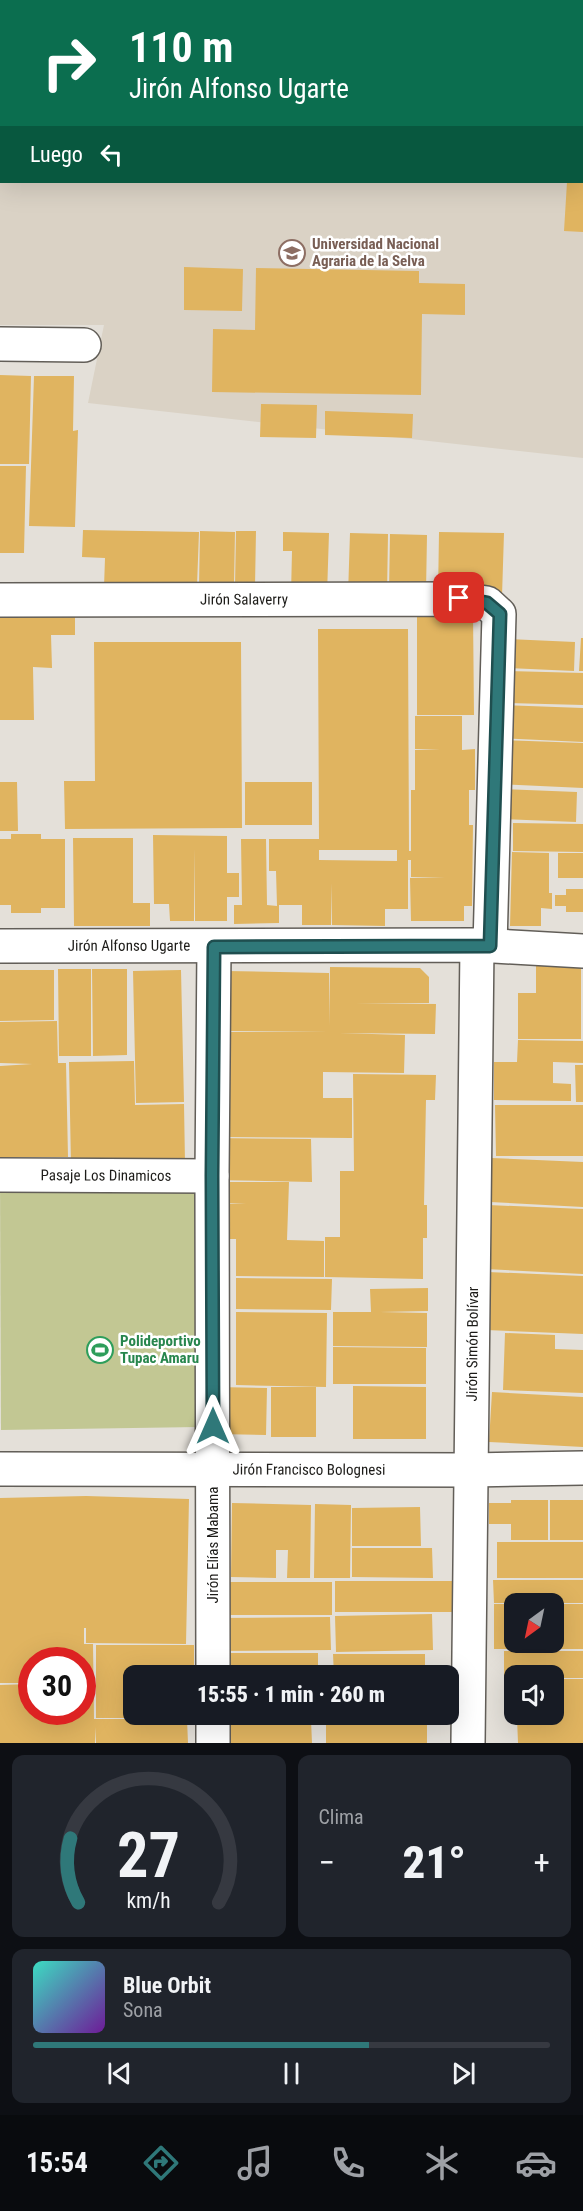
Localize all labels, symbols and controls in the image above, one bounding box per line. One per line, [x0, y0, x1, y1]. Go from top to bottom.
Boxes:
text: 110 m [129, 23, 234, 72]
icon: right [30, 24, 108, 102]
text: Jirón Alfonso Ugarte [129, 73, 349, 105]
icon: left [95, 138, 128, 171]
text: Luego [30, 142, 83, 167]
place label: Universidad Nacional Agraria de la Selva [312, 235, 439, 270]
school or university icon: Universidad Nacional Agraria de la Selva [277, 238, 307, 268]
pin [433, 572, 484, 623]
icon: arrive [442, 581, 475, 614]
street label: Jirón Salaverry [200, 590, 288, 609]
street label: Jirón Alfonso Ugarte [68, 937, 190, 955]
street label: Pasaje Los Dinamicos [41, 1166, 172, 1185]
street label: Jirón Simón Bolívar [463, 1286, 482, 1402]
place label: Polideportivo Tupac Amaru [120, 1332, 201, 1367]
sports icon: Polideportivo Tupac Amaru [85, 1335, 115, 1365]
position arrow [181, 1394, 245, 1458]
street label: Jirón Francisco Bolognesi [232, 1460, 386, 1479]
street label: Jirón Elías Mabama [204, 1487, 222, 1603]
north arrow [504, 1593, 564, 1653]
map controls [504, 1593, 564, 1725]
speed limit sign: 30 [18, 1647, 96, 1725]
button: sound [504, 1665, 564, 1725]
text: 15:55 · 1 min · 260 m [197, 1682, 385, 1707]
text: Clima [319, 1805, 364, 1829]
text: 27 [117, 1819, 180, 1892]
text: 21° [403, 1836, 466, 1889]
text: − [319, 1843, 335, 1882]
text: + [534, 1843, 550, 1882]
text: km/h [127, 1888, 171, 1913]
text: Blue Orbit [123, 1973, 211, 1998]
text: Sona [123, 1998, 163, 2022]
icon: previous [103, 2057, 136, 2090]
icon: pause [275, 2057, 308, 2090]
icon: next [447, 2057, 480, 2090]
icon: directions [140, 2142, 182, 2184]
icon: music [234, 2142, 276, 2184]
icon: phone [327, 2142, 369, 2184]
icon: climate [421, 2142, 463, 2184]
icon: car [515, 2142, 557, 2184]
text: 15:54 [26, 2147, 88, 2179]

